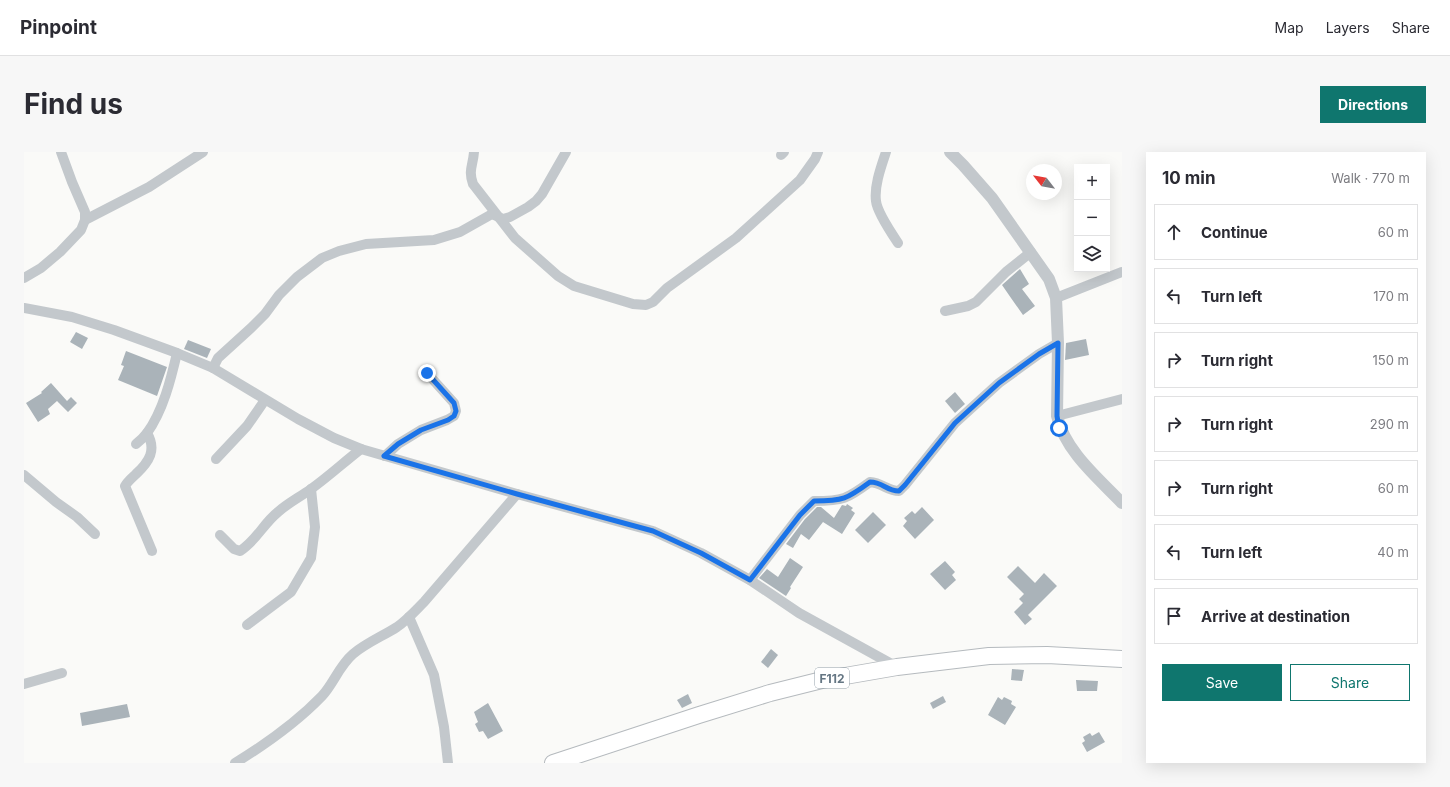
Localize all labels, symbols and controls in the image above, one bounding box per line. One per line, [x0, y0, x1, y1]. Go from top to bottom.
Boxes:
text: Pinpoint [20, 16, 97, 39]
text: Map [1275, 19, 1304, 36]
text: Layers [1326, 19, 1370, 36]
text: Share [1392, 19, 1430, 36]
button: Directions [1320, 86, 1426, 123]
text: Find us [24, 87, 123, 121]
north arrow [1026, 164, 1062, 200]
map controls [1074, 164, 1110, 272]
button: + [1074, 164, 1110, 200]
text: 10 min [1162, 168, 1216, 188]
text: Walk · 770 m [1331, 170, 1410, 186]
button: − [1074, 200, 1110, 236]
icon: ahead [1163, 221, 1185, 243]
text: Continue [1201, 223, 1268, 242]
text: 60 m [1378, 224, 1409, 240]
button: layers [1074, 236, 1110, 272]
icon: left [1163, 285, 1185, 307]
text: Turn left [1201, 287, 1262, 306]
text: 170 m [1373, 288, 1409, 304]
icon: right [1163, 349, 1185, 371]
text: Turn right [1201, 351, 1273, 370]
text: 150 m [1373, 352, 1409, 368]
route end [418, 364, 436, 382]
icon: right [1163, 413, 1185, 435]
text: Turn right [1201, 415, 1273, 434]
text: 290 m [1370, 416, 1409, 432]
route start [1050, 419, 1068, 437]
icon: right [1163, 477, 1185, 499]
text: Turn right [1201, 479, 1273, 498]
text: 60 m [1378, 480, 1409, 496]
icon: left [1163, 541, 1185, 563]
text: Turn left [1201, 543, 1262, 562]
text: 40 m [1377, 544, 1409, 560]
icon: arrive [1163, 605, 1185, 627]
text: Arrive at destination [1201, 607, 1350, 626]
button: Save [1162, 664, 1282, 701]
button: Share [1290, 664, 1410, 701]
road number: F112 [815, 668, 849, 688]

